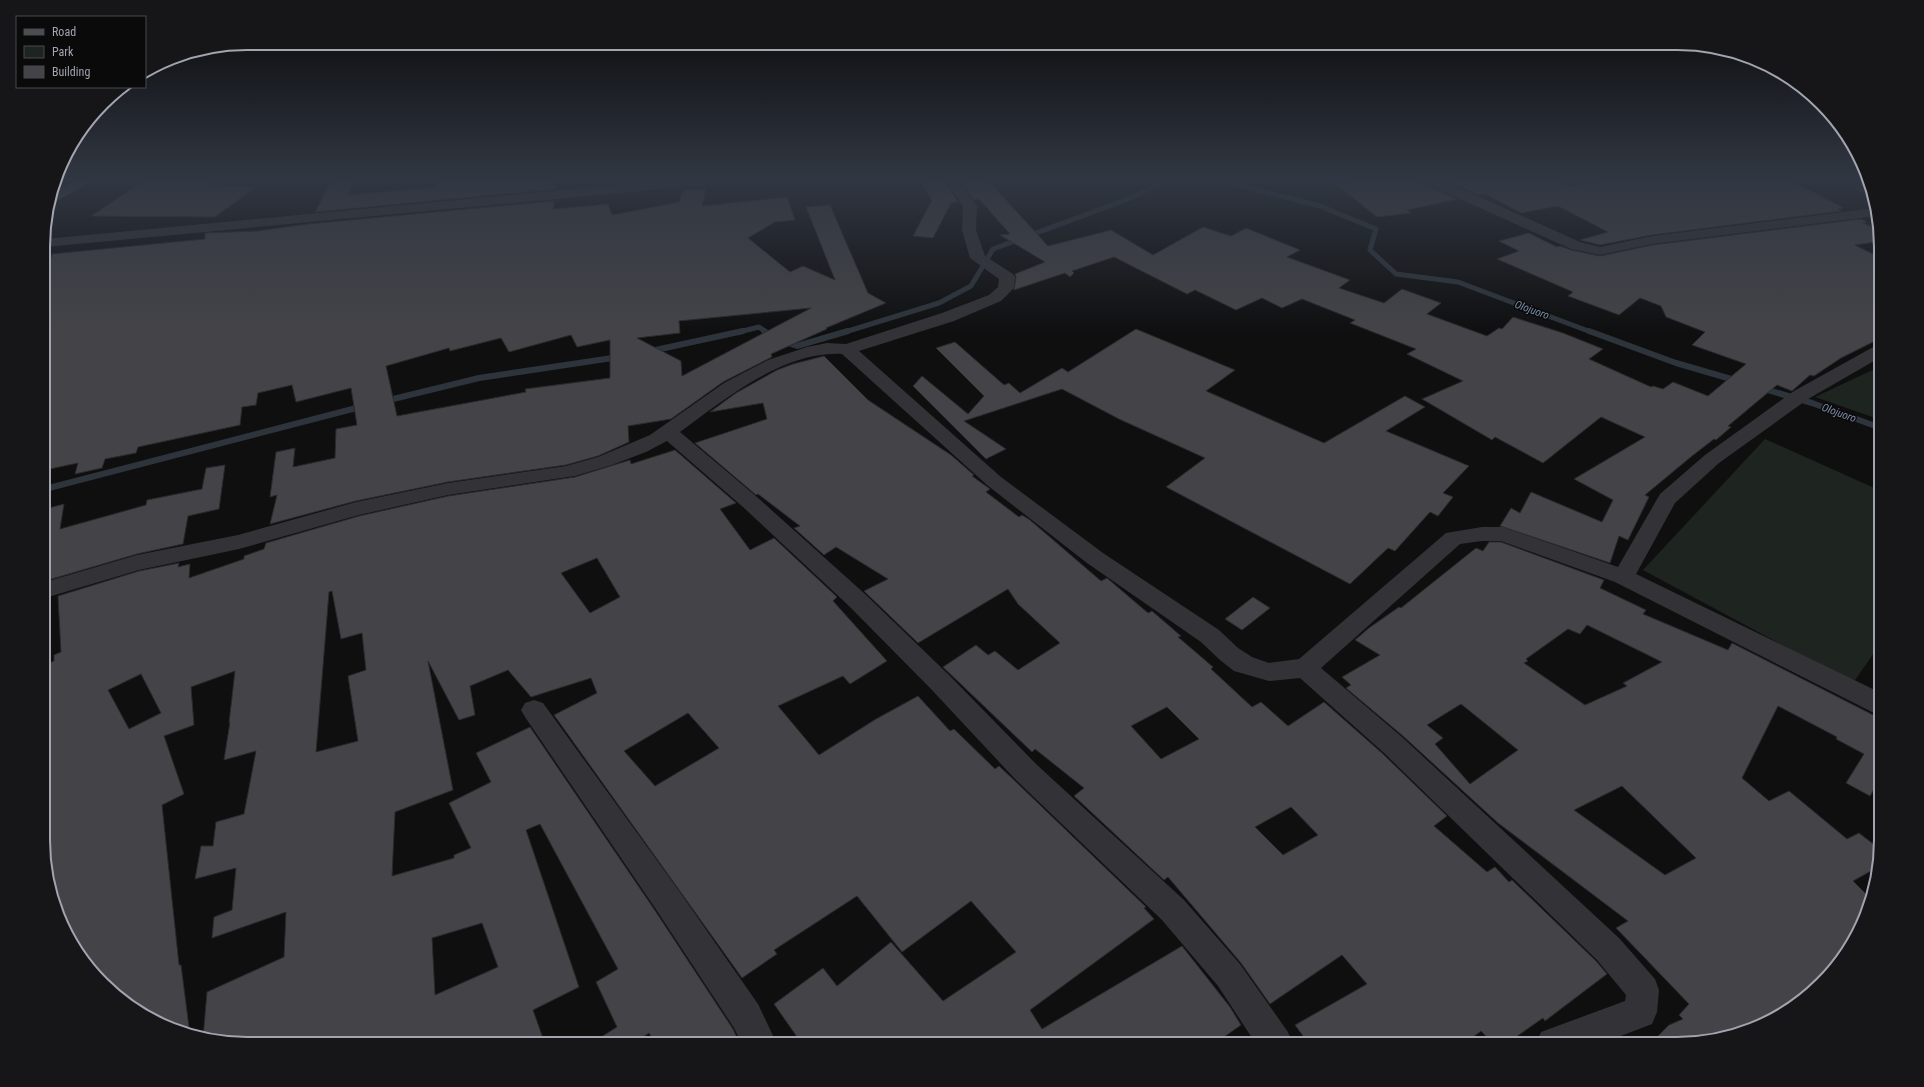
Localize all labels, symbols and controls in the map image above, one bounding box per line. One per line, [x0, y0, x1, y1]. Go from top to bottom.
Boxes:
legend [16, 16, 146, 88]
text: Road [52, 25, 76, 39]
text: Park [52, 45, 74, 59]
text: Building [52, 65, 90, 79]
water label: Olojuoro [1513, 298, 1551, 322]
water label: Olojuoro [1820, 401, 1858, 425]

